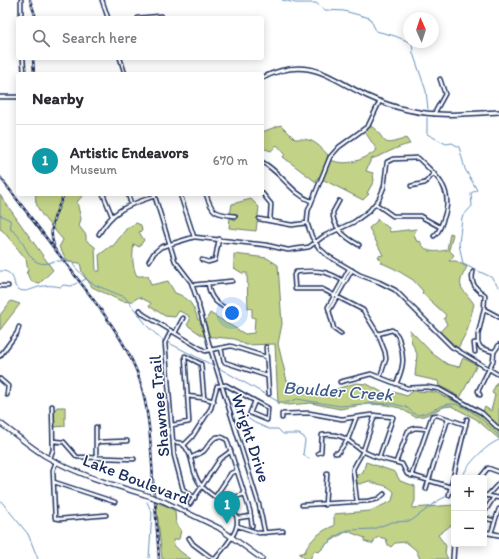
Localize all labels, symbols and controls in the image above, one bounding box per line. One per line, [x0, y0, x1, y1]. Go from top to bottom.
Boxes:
north arrow [403, 12, 439, 48]
search box [16, 16, 264, 60]
icon: search [30, 27, 52, 49]
text: Search here [62, 29, 137, 47]
text: Nearby [32, 88, 84, 108]
text: Artistic Endeavors [70, 144, 189, 162]
text: 1 [42, 153, 48, 168]
text: 670 m [213, 153, 248, 168]
text: Museum [70, 162, 117, 177]
your location [222, 303, 242, 323]
street label: Shawnee Trail [145, 354, 173, 458]
water label: Boulder Creek [282, 376, 396, 406]
street label: Wright Drive [227, 391, 275, 485]
street label: Lake Boulevard [80, 450, 192, 508]
map controls [451, 475, 487, 547]
button: + [451, 475, 487, 511]
pin: 1 [214, 491, 240, 524]
button: − [451, 511, 487, 547]

